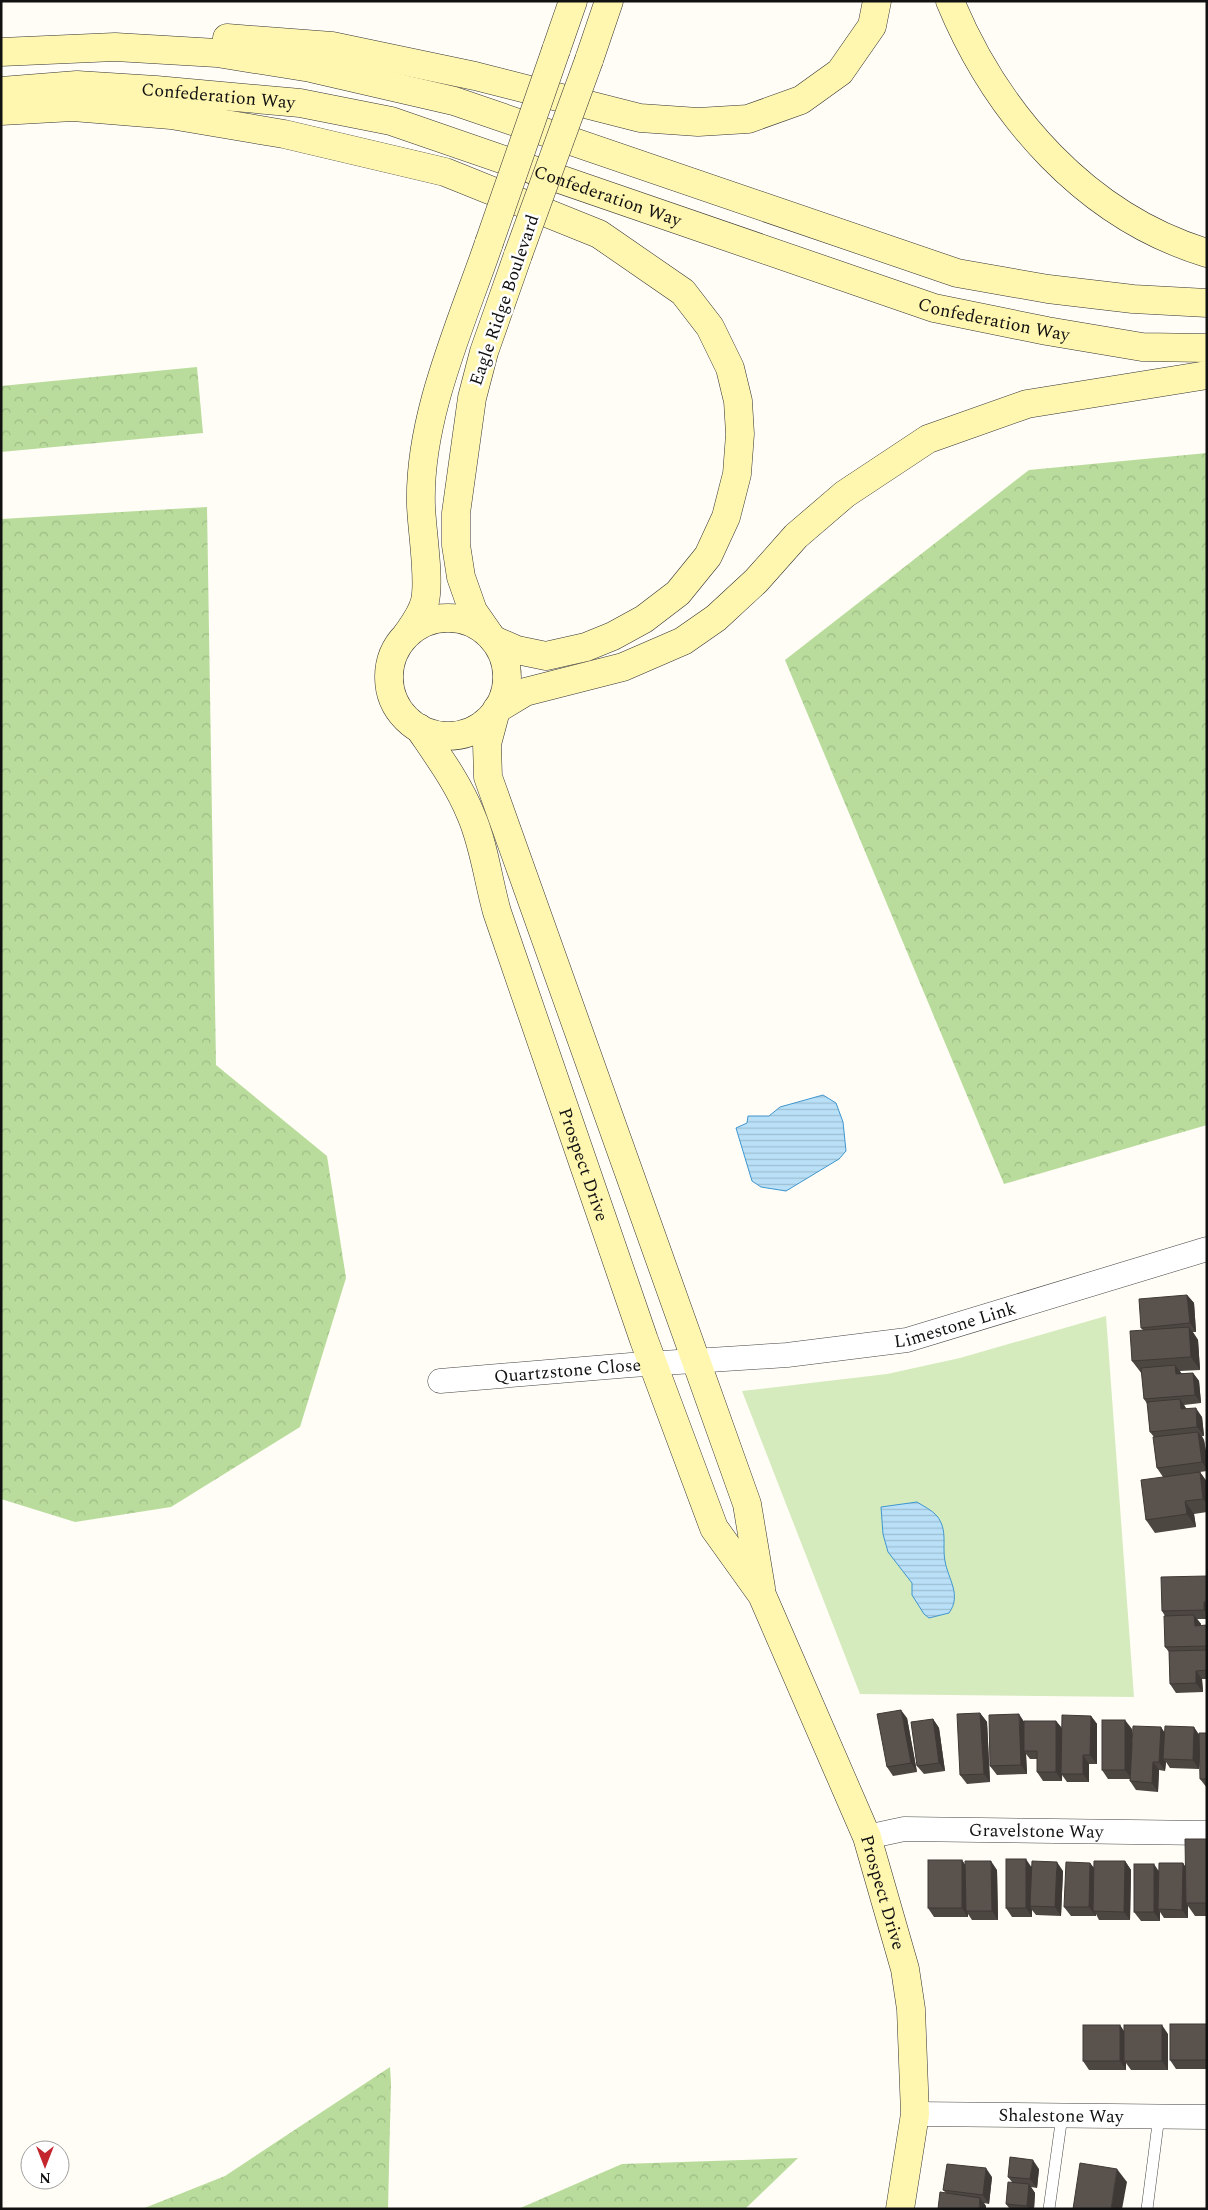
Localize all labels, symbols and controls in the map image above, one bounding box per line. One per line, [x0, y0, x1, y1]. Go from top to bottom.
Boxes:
street label: Confederation Way [141, 76, 298, 117]
street label: Confederation Way [530, 158, 686, 234]
street label: Eagle Ridge Boulevard [462, 211, 546, 389]
street label: Confederation Way [914, 290, 1073, 349]
street label: Prospect Drive [551, 1104, 615, 1225]
street label: Limestone Link [892, 1295, 1019, 1356]
street label: Quartzstone Close [493, 1351, 642, 1390]
street label: Gravelstone Way [969, 1817, 1105, 1846]
street label: Prospect Drive [853, 1832, 912, 1953]
street label: Shalestone Way [998, 2102, 1125, 2130]
north arrow [20, 2140, 70, 2190]
text: N [39, 2167, 51, 2188]

